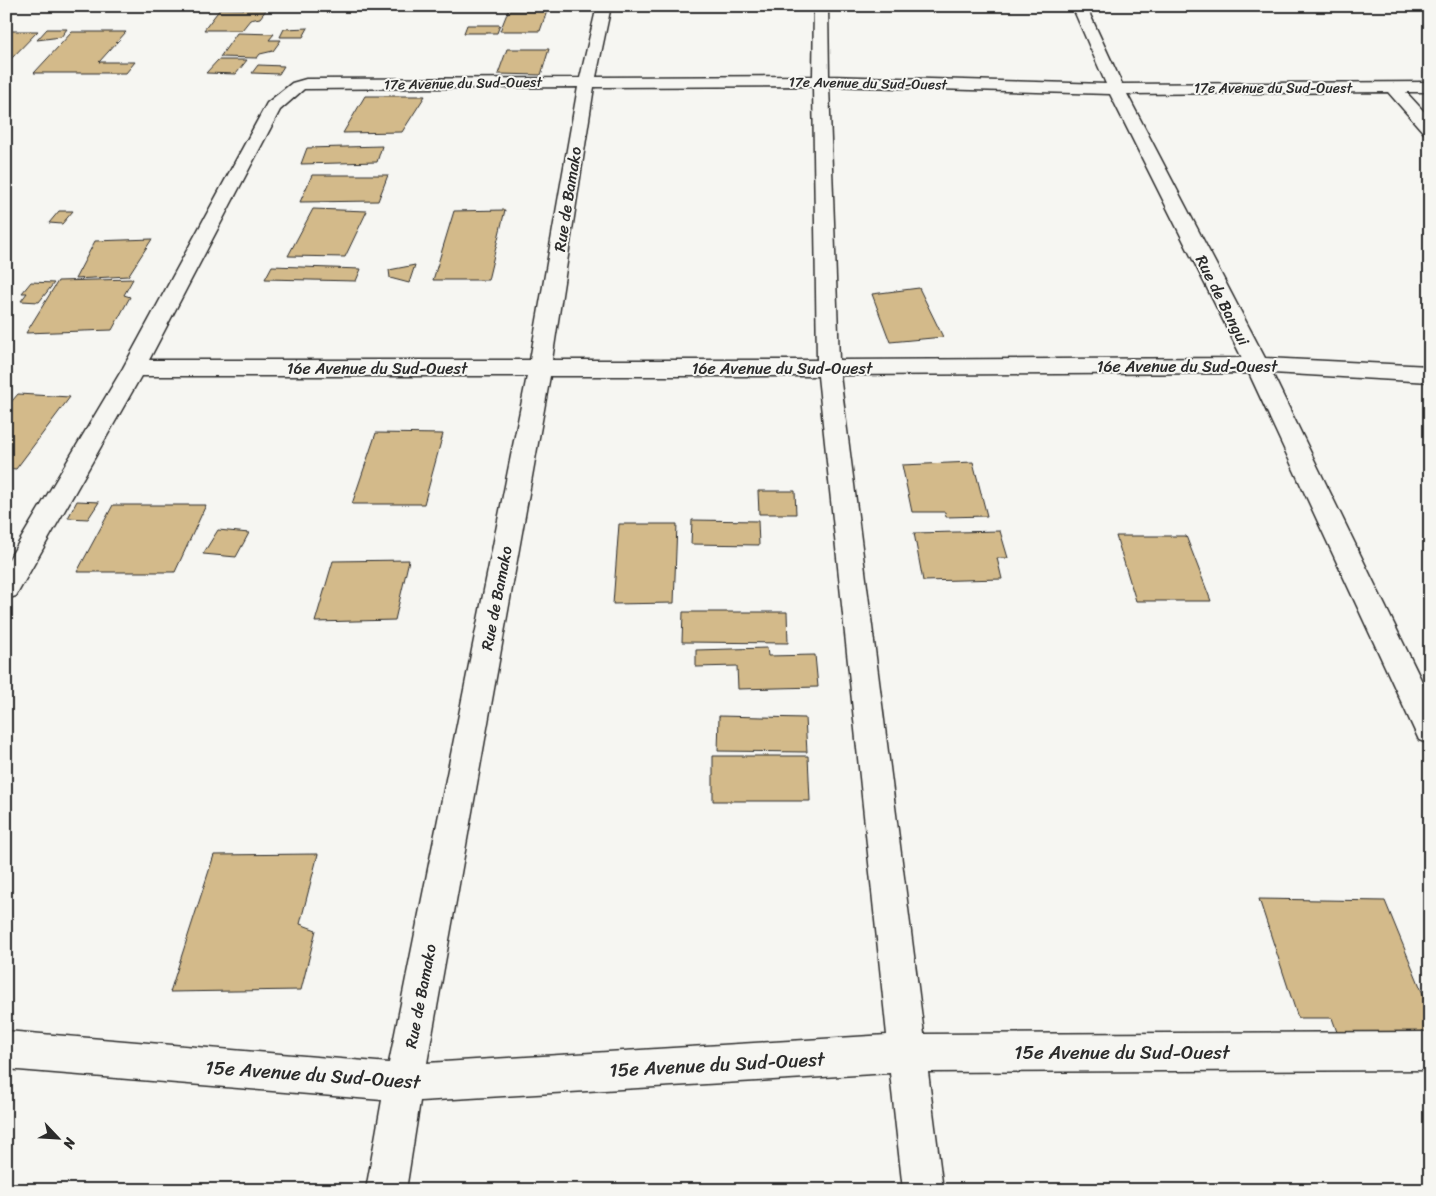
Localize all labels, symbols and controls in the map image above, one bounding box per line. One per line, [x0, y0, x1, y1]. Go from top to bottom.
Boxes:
street label: 17e Avenue du Sud-Ouest [384, 70, 544, 97]
street label: 17e Avenue du Sud-Ouest [789, 70, 949, 97]
street label: 17e Avenue du Sud-Ouest [1194, 76, 1353, 101]
street label: Rue de Bamako [545, 144, 590, 254]
street label: Rue de Bangui [1187, 250, 1258, 351]
street label: 16e Avenue du Sud-Ouest [1097, 352, 1278, 381]
street label: 16e Avenue du Sud-Ouest [287, 354, 468, 383]
street label: 16e Avenue du Sud-Ouest [692, 354, 873, 383]
street label: Rue de Bamako [472, 543, 521, 653]
street label: Rue de Bamako [396, 941, 445, 1051]
street label: 15e Avenue du Sud-Ouest [1014, 1036, 1231, 1069]
street label: 15e Avenue du Sud-Ouest [609, 1042, 827, 1087]
street label: 15e Avenue du Sud-Ouest [204, 1051, 423, 1099]
north arrow [32, 1114, 82, 1164]
text: N [56, 1133, 83, 1153]

